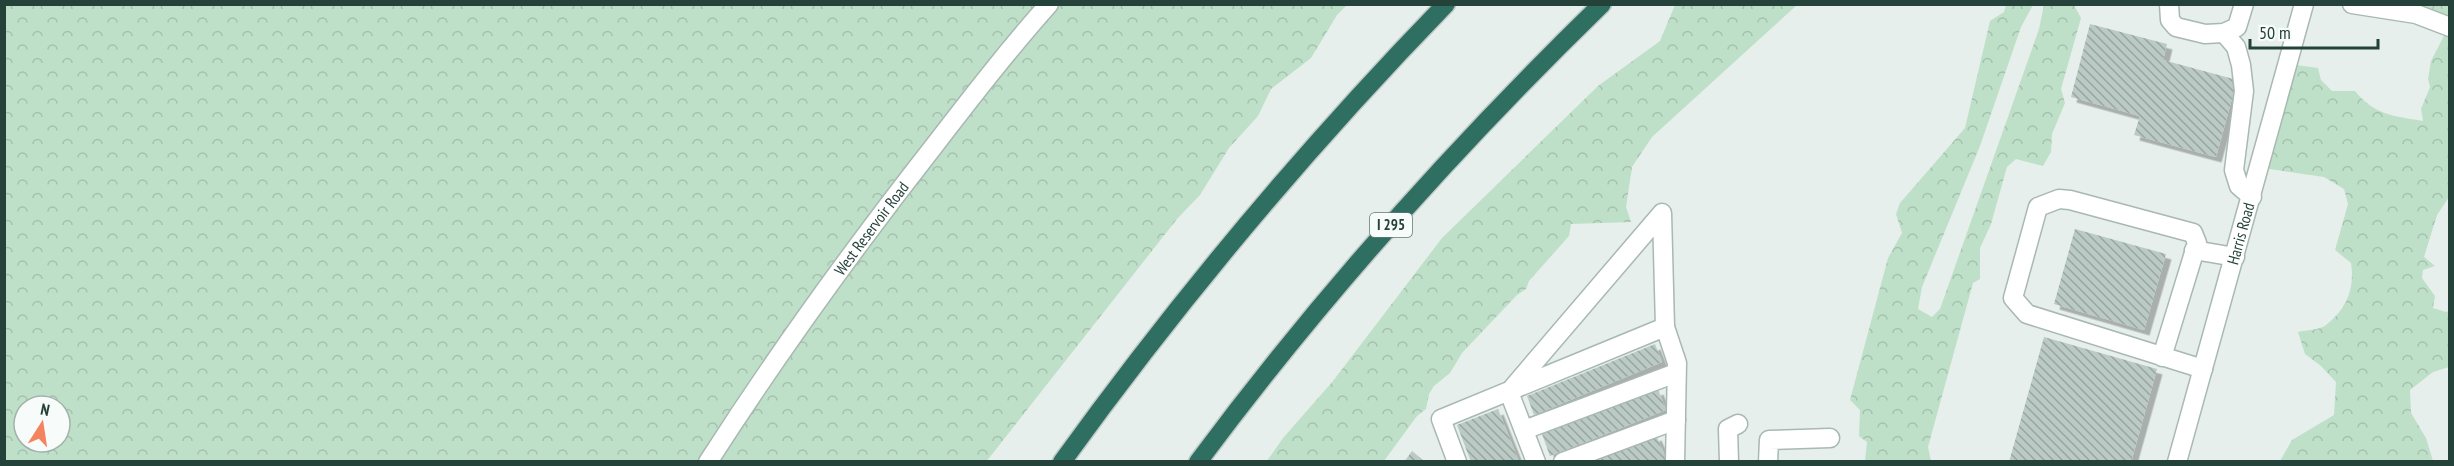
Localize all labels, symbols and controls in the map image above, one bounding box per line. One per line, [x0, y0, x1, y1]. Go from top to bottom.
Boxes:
scale bar [2250, 12, 2378, 50]
text: 50 m [2259, 21, 2291, 44]
street label: West Reservoir Road [830, 178, 913, 279]
street label: Harris Road [2222, 200, 2258, 267]
road number: I 295 [1370, 213, 1412, 237]
north arrow [12, 394, 72, 454]
text: N [39, 399, 51, 420]

